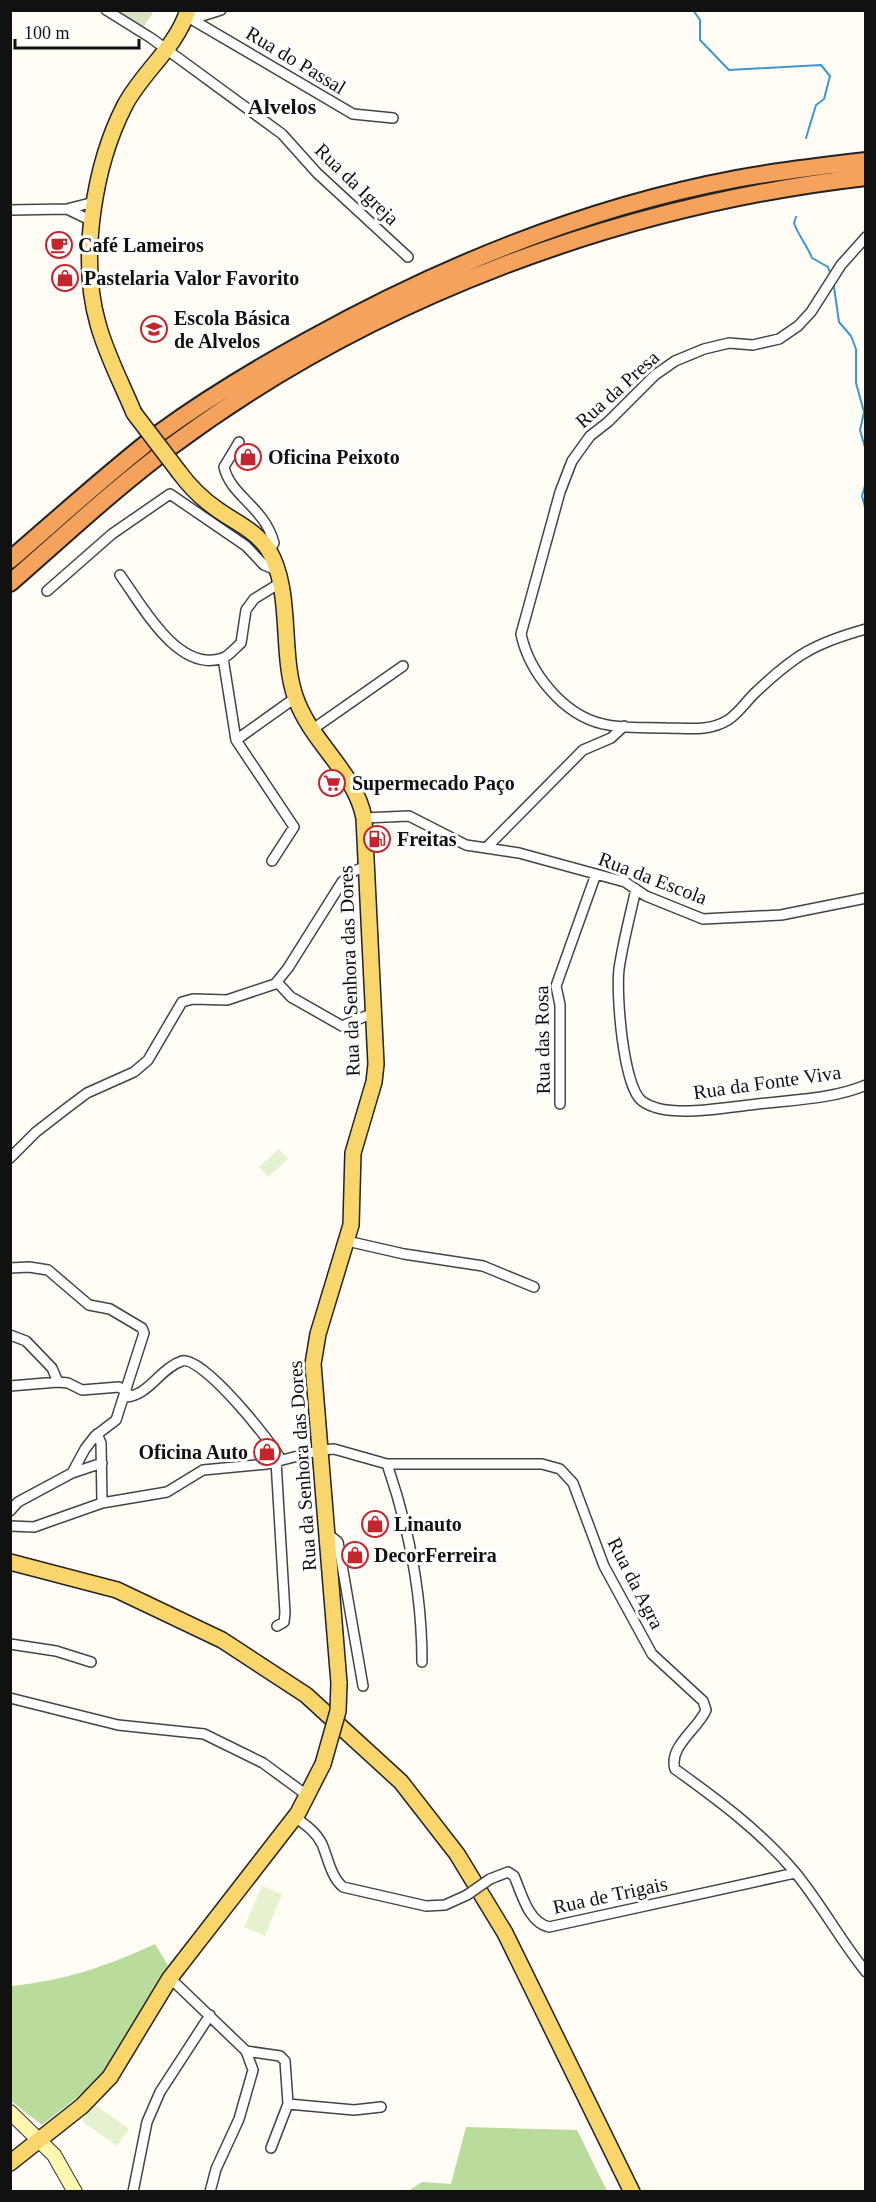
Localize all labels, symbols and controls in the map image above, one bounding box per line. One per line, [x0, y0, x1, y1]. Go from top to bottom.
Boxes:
scale bar [15, 12, 140, 50]
street label: Rua do Passal [242, 22, 350, 99]
text: 100 m [24, 23, 70, 43]
district label: Alvelos [248, 94, 317, 119]
street label: Rua da Igreja [310, 139, 403, 230]
cafe icon: Café Lameiros [44, 230, 74, 260]
place label: Café Lameiros [78, 234, 204, 256]
shop icon: Pastelaria Valor Favorito [50, 263, 80, 293]
place label: Pastelaria Valor Favorito [84, 267, 299, 289]
place label: Escola Básica de Alvelos [174, 307, 290, 352]
school or university icon: Escola Básica de Alvelos [139, 314, 169, 344]
street label: Rua da Presa [571, 346, 663, 432]
shop icon: Oficina Peixoto [233, 442, 263, 472]
place label: Oficina Peixoto [268, 446, 400, 468]
supermarket icon: Supermecado Paço [317, 768, 347, 798]
place label: Supermecado Paço [352, 772, 515, 795]
fuel station icon: Freitas [362, 824, 392, 854]
place label: Freitas [397, 828, 457, 850]
street label: Rua da Escola [596, 847, 710, 909]
street label: Rua da Senhora das Dores [334, 865, 364, 1077]
street label: Rua das Rosa [530, 985, 554, 1095]
street label: Rua da Fonte Viva [692, 1061, 842, 1103]
street label: Rua da Senhora das Dores [284, 1360, 320, 1572]
shop icon: Oficina Auto [252, 1437, 282, 1467]
place label: Oficina Auto [139, 1441, 248, 1463]
shop icon: Linauto [360, 1509, 390, 1539]
place label: Linauto [394, 1513, 462, 1535]
street label: Rua da Agra [603, 1533, 669, 1633]
shop icon: DecorFerreira [340, 1540, 370, 1570]
place label: DecorFerreira [374, 1544, 497, 1566]
street label: Rua de Trigais [551, 1872, 670, 1919]

